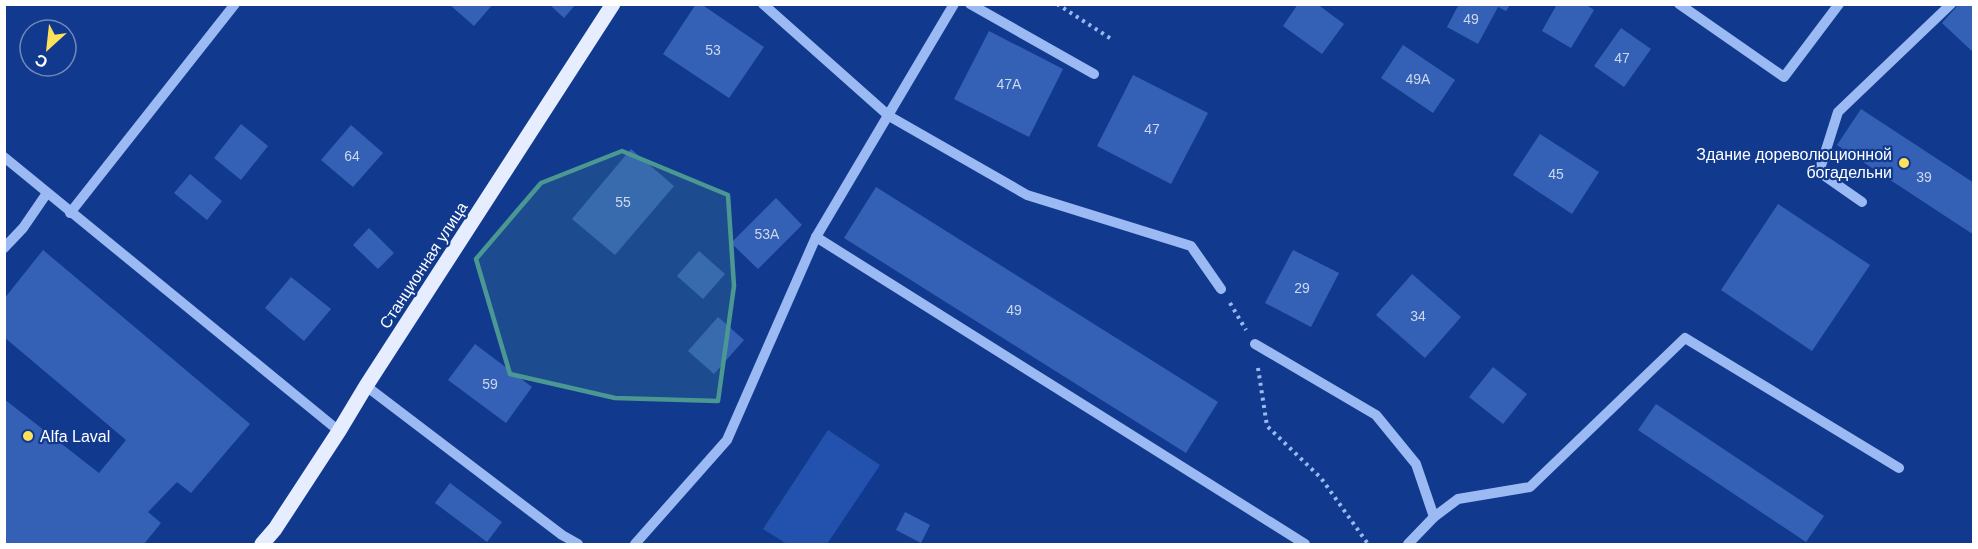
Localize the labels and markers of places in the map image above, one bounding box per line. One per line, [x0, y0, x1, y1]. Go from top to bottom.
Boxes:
place label: Здание дореволюционной богадельни [1696, 146, 1892, 181]
marker: Здание дореволюционной богадельни [1897, 156, 1911, 170]
place label: Alfa Laval [40, 428, 110, 445]
marker: Alfa Laval [21, 429, 35, 443]

